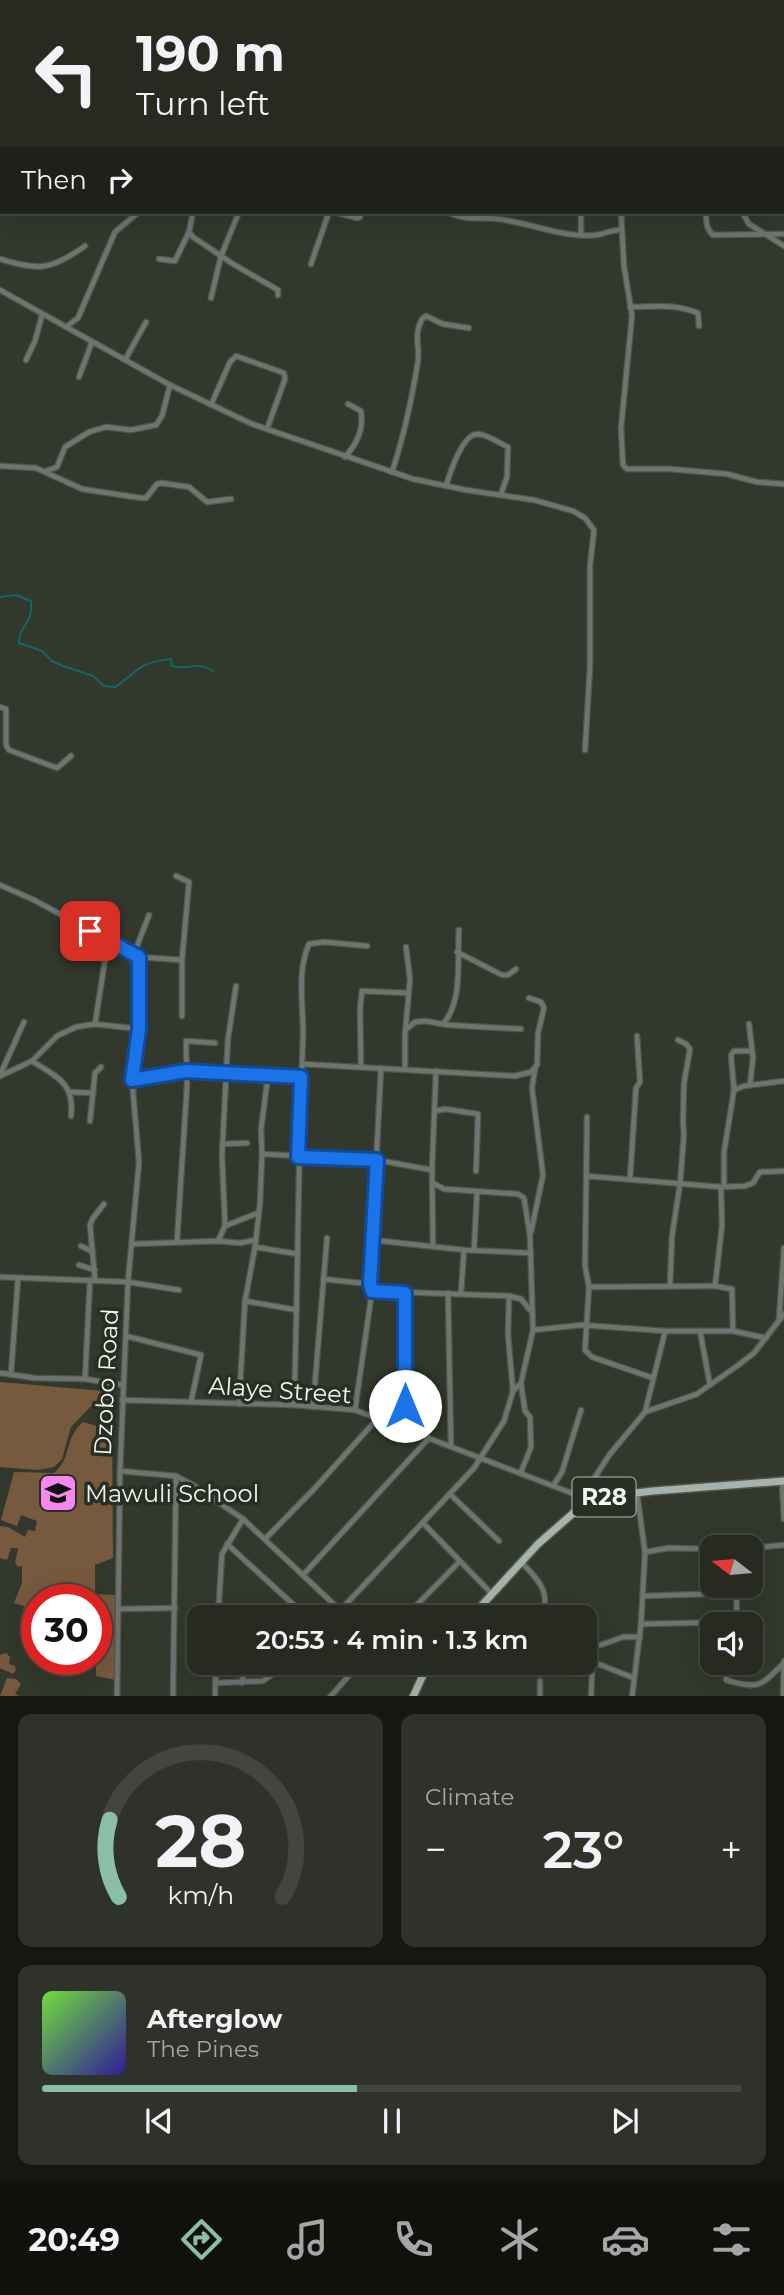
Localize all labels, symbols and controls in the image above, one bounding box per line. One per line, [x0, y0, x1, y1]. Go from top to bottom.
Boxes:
text: 190 m [136, 24, 285, 83]
icon: left [21, 28, 112, 119]
text: Turn left [136, 84, 270, 123]
icon: right [101, 161, 139, 199]
text: Then [21, 164, 87, 196]
pin [60, 901, 120, 961]
icon: arrive [71, 912, 109, 950]
street label: Dzobo Road [88, 1308, 124, 1456]
position arrow [368, 1369, 442, 1443]
street label: Alaye Street [207, 1371, 353, 1409]
school or university icon: Mawuli School [37, 1472, 79, 1514]
road number: R28 [572, 1478, 636, 1516]
place label: Mawuli School [85, 1479, 259, 1508]
north arrow [700, 1535, 763, 1598]
map controls [700, 1535, 763, 1675]
speed limit sign: 30 [21, 1584, 112, 1675]
button: sound [700, 1612, 763, 1675]
text: 20:53 · 4 min · 1.3 km [256, 1624, 528, 1656]
text: Climate [425, 1783, 514, 1811]
text: 28 [155, 1797, 246, 1885]
text: 23° [543, 1818, 624, 1881]
text: − [425, 1826, 447, 1873]
text: + [720, 1826, 742, 1873]
text: km/h [167, 1879, 234, 1909]
text: Afterglow [147, 2003, 282, 2035]
text: The Pines [147, 2035, 259, 2063]
icon: previous [140, 2102, 178, 2140]
icon: pause [373, 2102, 411, 2140]
icon: next [606, 2102, 644, 2140]
icon: directions [177, 2215, 226, 2264]
icon: music [283, 2215, 332, 2264]
icon: phone [389, 2215, 438, 2264]
icon: climate [495, 2215, 544, 2264]
icon: car [601, 2215, 650, 2264]
icon: filters [707, 2215, 756, 2264]
text: 20:49 [28, 2220, 120, 2259]

